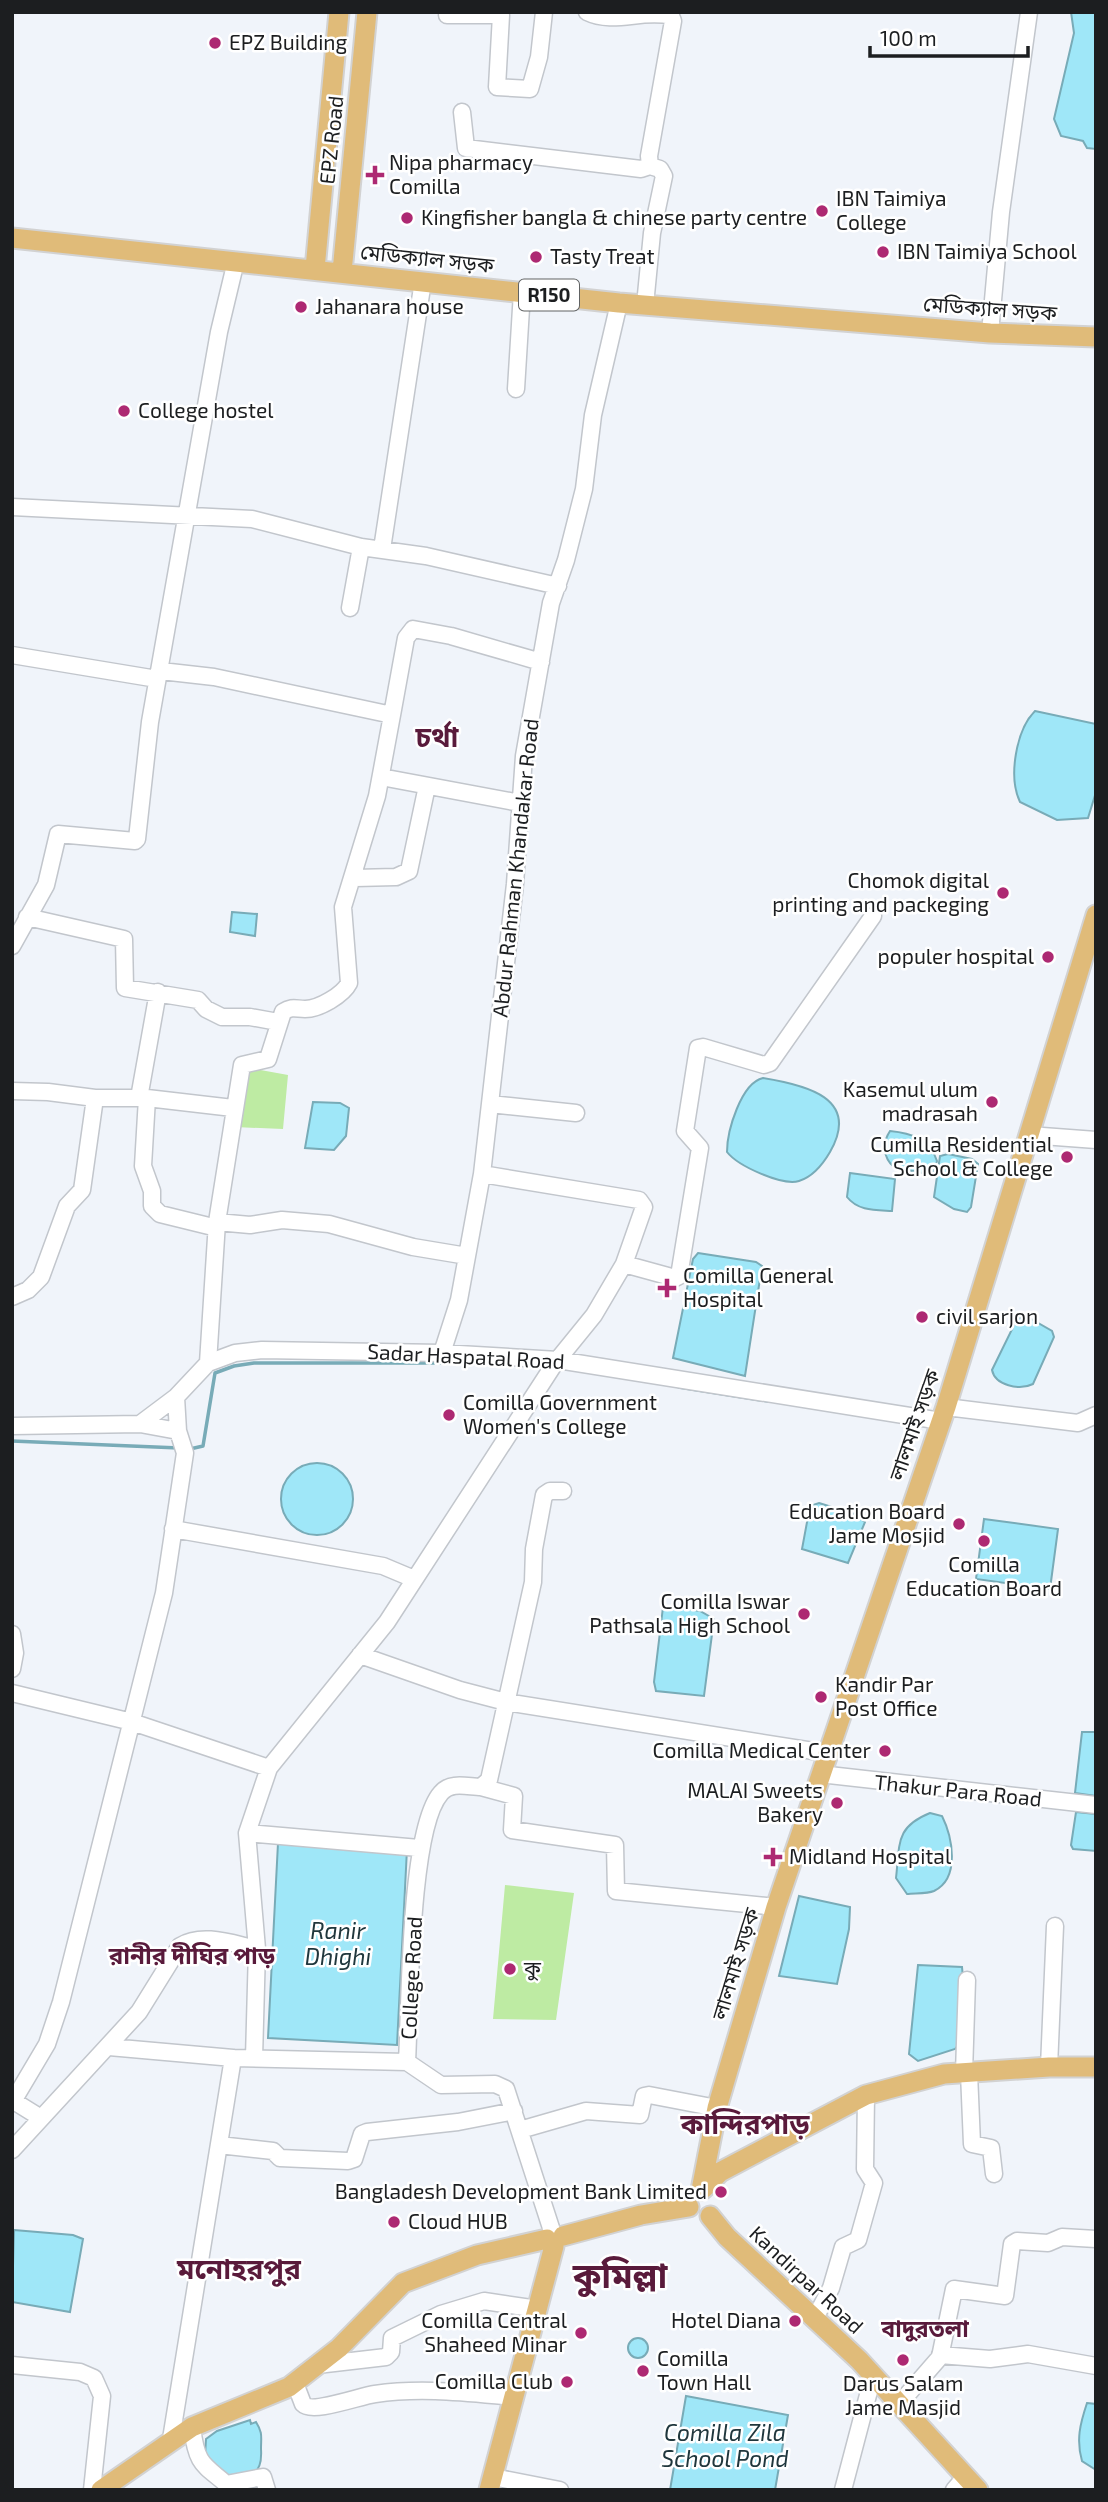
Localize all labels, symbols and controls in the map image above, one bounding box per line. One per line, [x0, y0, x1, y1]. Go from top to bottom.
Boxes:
scale bar [870, 14, 1028, 58]
text: 100 m [880, 25, 937, 50]
place label: EPZ Building [229, 29, 348, 54]
marker: EPZ Building [207, 35, 223, 51]
street label: EPZ Road [313, 94, 348, 185]
place label: Nipa pharmacy Comilla [389, 149, 533, 198]
marker: Nipa pharmacy Comilla [367, 167, 383, 183]
place label: IBN Taimiya College [836, 185, 947, 234]
marker: IBN Taimiya College [814, 203, 830, 219]
place label: Kingfisher bangla & chinese party centre [421, 204, 807, 229]
marker: Kingfisher bangla & chinese party centre [399, 210, 415, 226]
street label: মেডিক্যাল সড়ক [359, 238, 496, 277]
place label: IBN Taimiya School [897, 238, 1077, 263]
place label: Tasty Treat [550, 243, 654, 268]
marker: IBN Taimiya School [875, 244, 891, 260]
marker: Tasty Treat [528, 249, 544, 265]
road number: R150 [519, 280, 579, 310]
street label: মেডিক্যাল সড়ক [922, 290, 1059, 325]
place label: Jahanara house [315, 293, 464, 318]
marker: Jahanara house [293, 299, 309, 315]
place label: College hostel [138, 397, 274, 422]
marker: College hostel [116, 403, 132, 419]
street label: Abdur Rahman Khandakar Road [486, 717, 543, 1019]
district label: চর্থা [414, 719, 460, 753]
place label: Chomok digital printing and packeging [772, 867, 990, 916]
marker: Chomok digital printing and packeging [995, 885, 1011, 901]
place label: populer hospital [878, 943, 1035, 968]
marker: populer hospital [1040, 949, 1056, 965]
place label: Kasemul ulum madrasah [843, 1076, 978, 1125]
marker: Kasemul ulum madrasah [984, 1094, 1000, 1110]
place label: Cumilla Residential School & College [870, 1131, 1054, 1180]
marker: Cumilla Residential School & College [1059, 1149, 1075, 1165]
place label: Comilla General Hospital [683, 1262, 834, 1311]
marker: Comilla General Hospital [657, 1278, 677, 1298]
place label: civil sarjon [936, 1303, 1038, 1329]
marker: civil sarjon [914, 1309, 930, 1325]
street label: Sadar Haspatal Road [367, 1338, 565, 1373]
street label: লালমাই সড়ক [883, 1365, 945, 1484]
place label: Comilla Government Women's College [463, 1389, 657, 1438]
marker: Comilla Government Women's College [441, 1407, 457, 1423]
place label: Education Board Jame Mosjid [789, 1498, 945, 1548]
marker: Education Board Jame Mosjid [951, 1516, 967, 1532]
marker: Comilla Education Board [976, 1533, 992, 1549]
place label: Comilla Education Board [906, 1551, 1062, 1600]
place label: Comilla Iswar Pathsala High School [589, 1588, 791, 1637]
marker: Comilla Iswar Pathsala High School [796, 1606, 812, 1622]
place label: Kandir Par Post Office [835, 1671, 937, 1720]
marker: Kandir Par Post Office [813, 1689, 829, 1705]
place label: Comilla Medical Center [653, 1737, 872, 1762]
marker: Comilla Medical Center [877, 1743, 893, 1759]
street label: Thakur Para Road [873, 1768, 1043, 1811]
place label: MALAI Sweets Bakery [687, 1777, 823, 1826]
marker: MALAI Sweets Bakery [829, 1795, 845, 1811]
place label: Midland Hospital [789, 1843, 952, 1868]
marker: Midland Hospital [763, 1847, 783, 1867]
street label: লালমাই সড়ক [705, 1904, 764, 2023]
water label: Ranir Dhighi [305, 1916, 372, 1970]
street label: College Road [395, 1916, 426, 2040]
district label: রানীর দীঘির পাড় [108, 1940, 276, 1969]
place label: কু [523, 1955, 542, 1981]
marker: কু [502, 1961, 518, 1977]
district label: কান্দিরপাড় [680, 2106, 810, 2140]
place label: Bangladesh Development Bank Limited [335, 2178, 707, 2203]
marker: Bangladesh Development Bank Limited [713, 2184, 729, 2200]
place label: Cloud HUB [408, 2208, 508, 2233]
marker: Cloud HUB [386, 2214, 402, 2230]
street label: Kandirpar Road [745, 2220, 869, 2338]
district label: মনোহরপুর [176, 2251, 302, 2287]
district label: কুমিল্লা [572, 2253, 668, 2297]
place label: Comilla Central Shaheed Minar [421, 2307, 568, 2356]
place label: Hotel Diana [671, 2307, 781, 2332]
marker: Hotel Diana [787, 2313, 803, 2329]
district label: বাদুরতলা [880, 2314, 969, 2342]
marker: Comilla Central Shaheed Minar [573, 2325, 589, 2341]
place label: Comilla Town Hall [657, 2345, 752, 2394]
marker: Darus Salam Jame Masjid [895, 2352, 911, 2368]
marker: Comilla Town Hall [635, 2363, 651, 2379]
place label: Comilla Club [435, 2368, 553, 2393]
place label: Darus Salam Jame Masjid [843, 2370, 963, 2420]
marker: Comilla Club [559, 2374, 575, 2390]
water label: Comilla Zila School Pond [661, 2418, 789, 2472]

